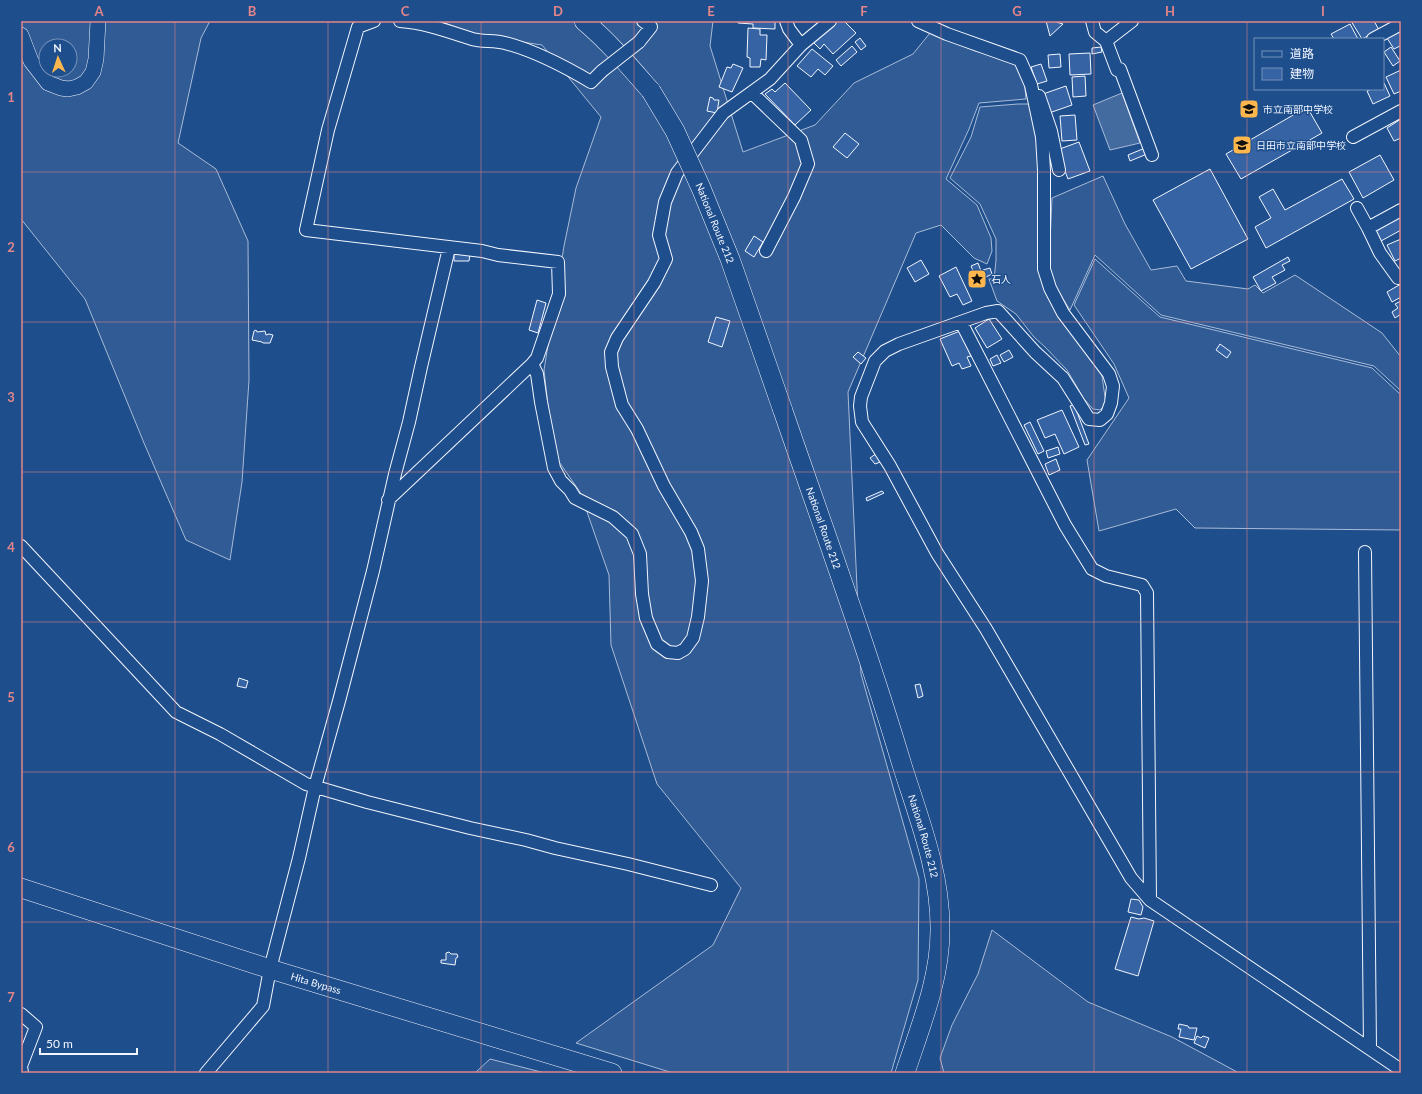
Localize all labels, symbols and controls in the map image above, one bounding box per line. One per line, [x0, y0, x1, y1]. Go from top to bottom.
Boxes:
text: A [93, 3, 104, 19]
text: B [248, 3, 257, 19]
text: C [401, 3, 410, 19]
text: D [553, 3, 563, 19]
text: E [707, 3, 715, 19]
text: F [860, 3, 868, 19]
text: G [1012, 3, 1022, 19]
text: H [1165, 3, 1175, 19]
text: I [1321, 3, 1325, 19]
north arrow [38, 38, 78, 78]
legend [1254, 38, 1384, 90]
text: N [53, 41, 62, 54]
text: 道路 [1290, 46, 1314, 61]
text: 建物 [1290, 66, 1314, 81]
text: 1 [7, 89, 15, 105]
school or university icon: 市立南部中学校 [1238, 98, 1260, 120]
place label: 市立南部中学校 [1263, 103, 1333, 115]
school or university icon: 日田市立南部中学校 [1231, 134, 1253, 156]
place label: 日田市立南部中学校 [1256, 139, 1346, 151]
street label: National Route 212 [693, 181, 737, 265]
text: 2 [7, 239, 15, 255]
place icon: 石人 [966, 268, 988, 290]
place label: 石人 [991, 273, 1011, 285]
text: 3 [7, 389, 15, 405]
street label: National Route 212 [804, 486, 844, 571]
text: 4 [7, 539, 15, 555]
text: 5 [7, 689, 15, 705]
street label: National Route 212 [906, 793, 941, 879]
text: 6 [7, 839, 15, 855]
street label: Hita Bypass [290, 970, 343, 996]
text: 7 [7, 989, 15, 1005]
scale bar [40, 1030, 137, 1056]
text: 50 m [46, 1036, 73, 1051]

